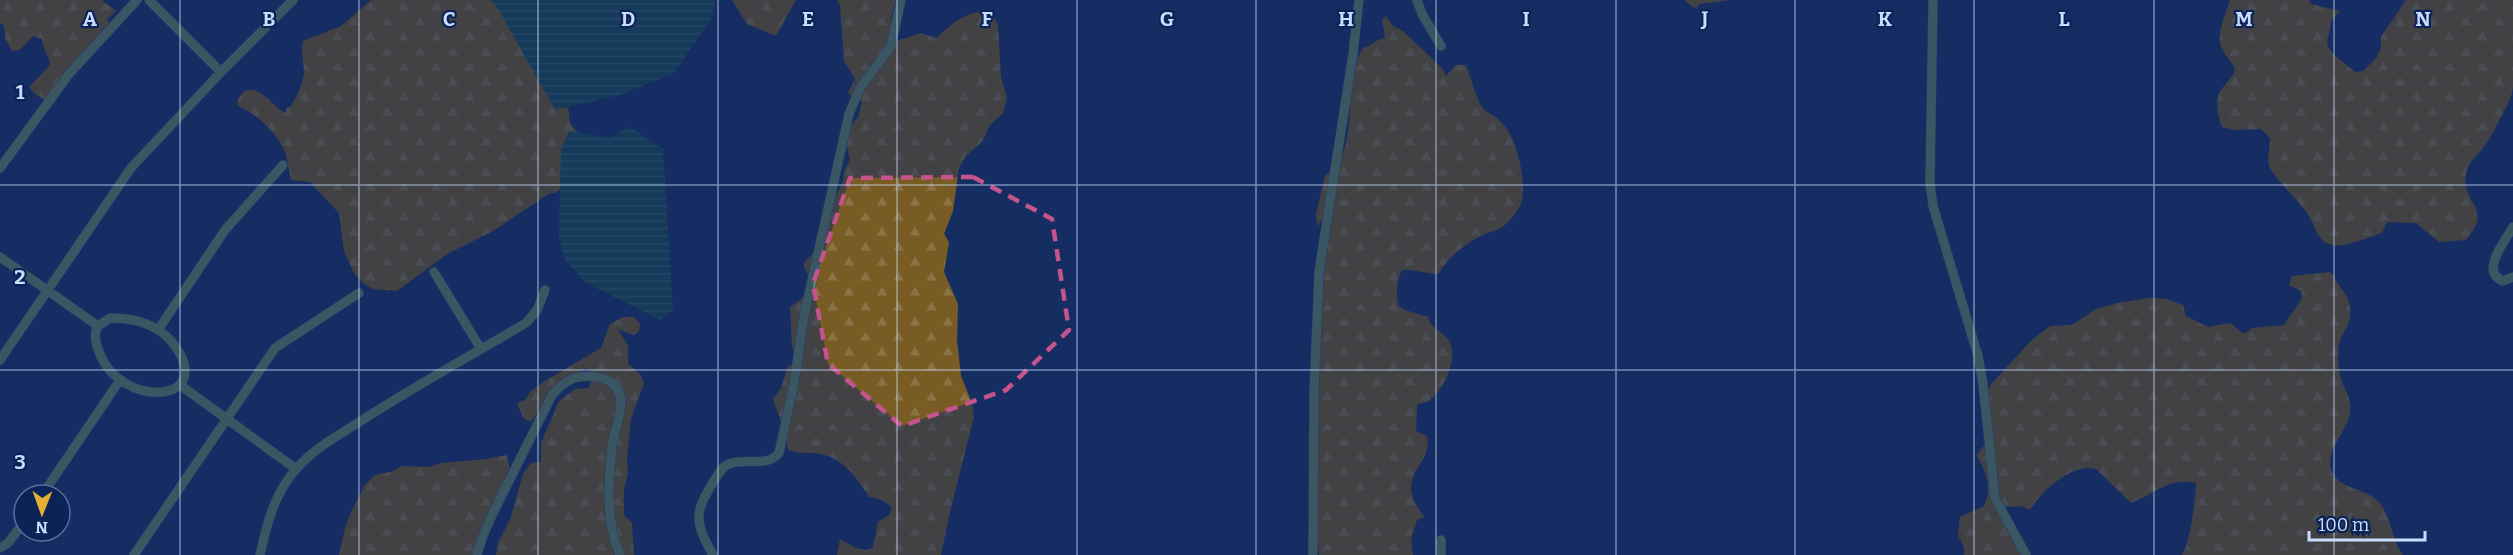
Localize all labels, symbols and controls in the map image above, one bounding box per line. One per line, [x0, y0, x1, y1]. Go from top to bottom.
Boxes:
text: A [83, 7, 98, 31]
text: B [263, 7, 276, 31]
text: C [443, 7, 455, 31]
text: D [621, 7, 635, 31]
text: E [802, 7, 814, 31]
text: F [981, 7, 993, 31]
text: G [1160, 7, 1174, 31]
text: H [1338, 7, 1354, 31]
text: I [1522, 7, 1530, 31]
text: J [1701, 7, 1709, 31]
text: K [1878, 7, 1893, 31]
text: L [2058, 7, 2070, 31]
text: M [2235, 7, 2253, 31]
text: N [2415, 7, 2431, 31]
text: 1 [16, 80, 25, 104]
text: 2 [14, 265, 26, 289]
text: 3 [14, 450, 26, 474]
north arrow [12, 483, 72, 543]
scale bar [2309, 504, 2424, 542]
text: 100 m [2318, 514, 2369, 536]
text: N [35, 518, 48, 537]

